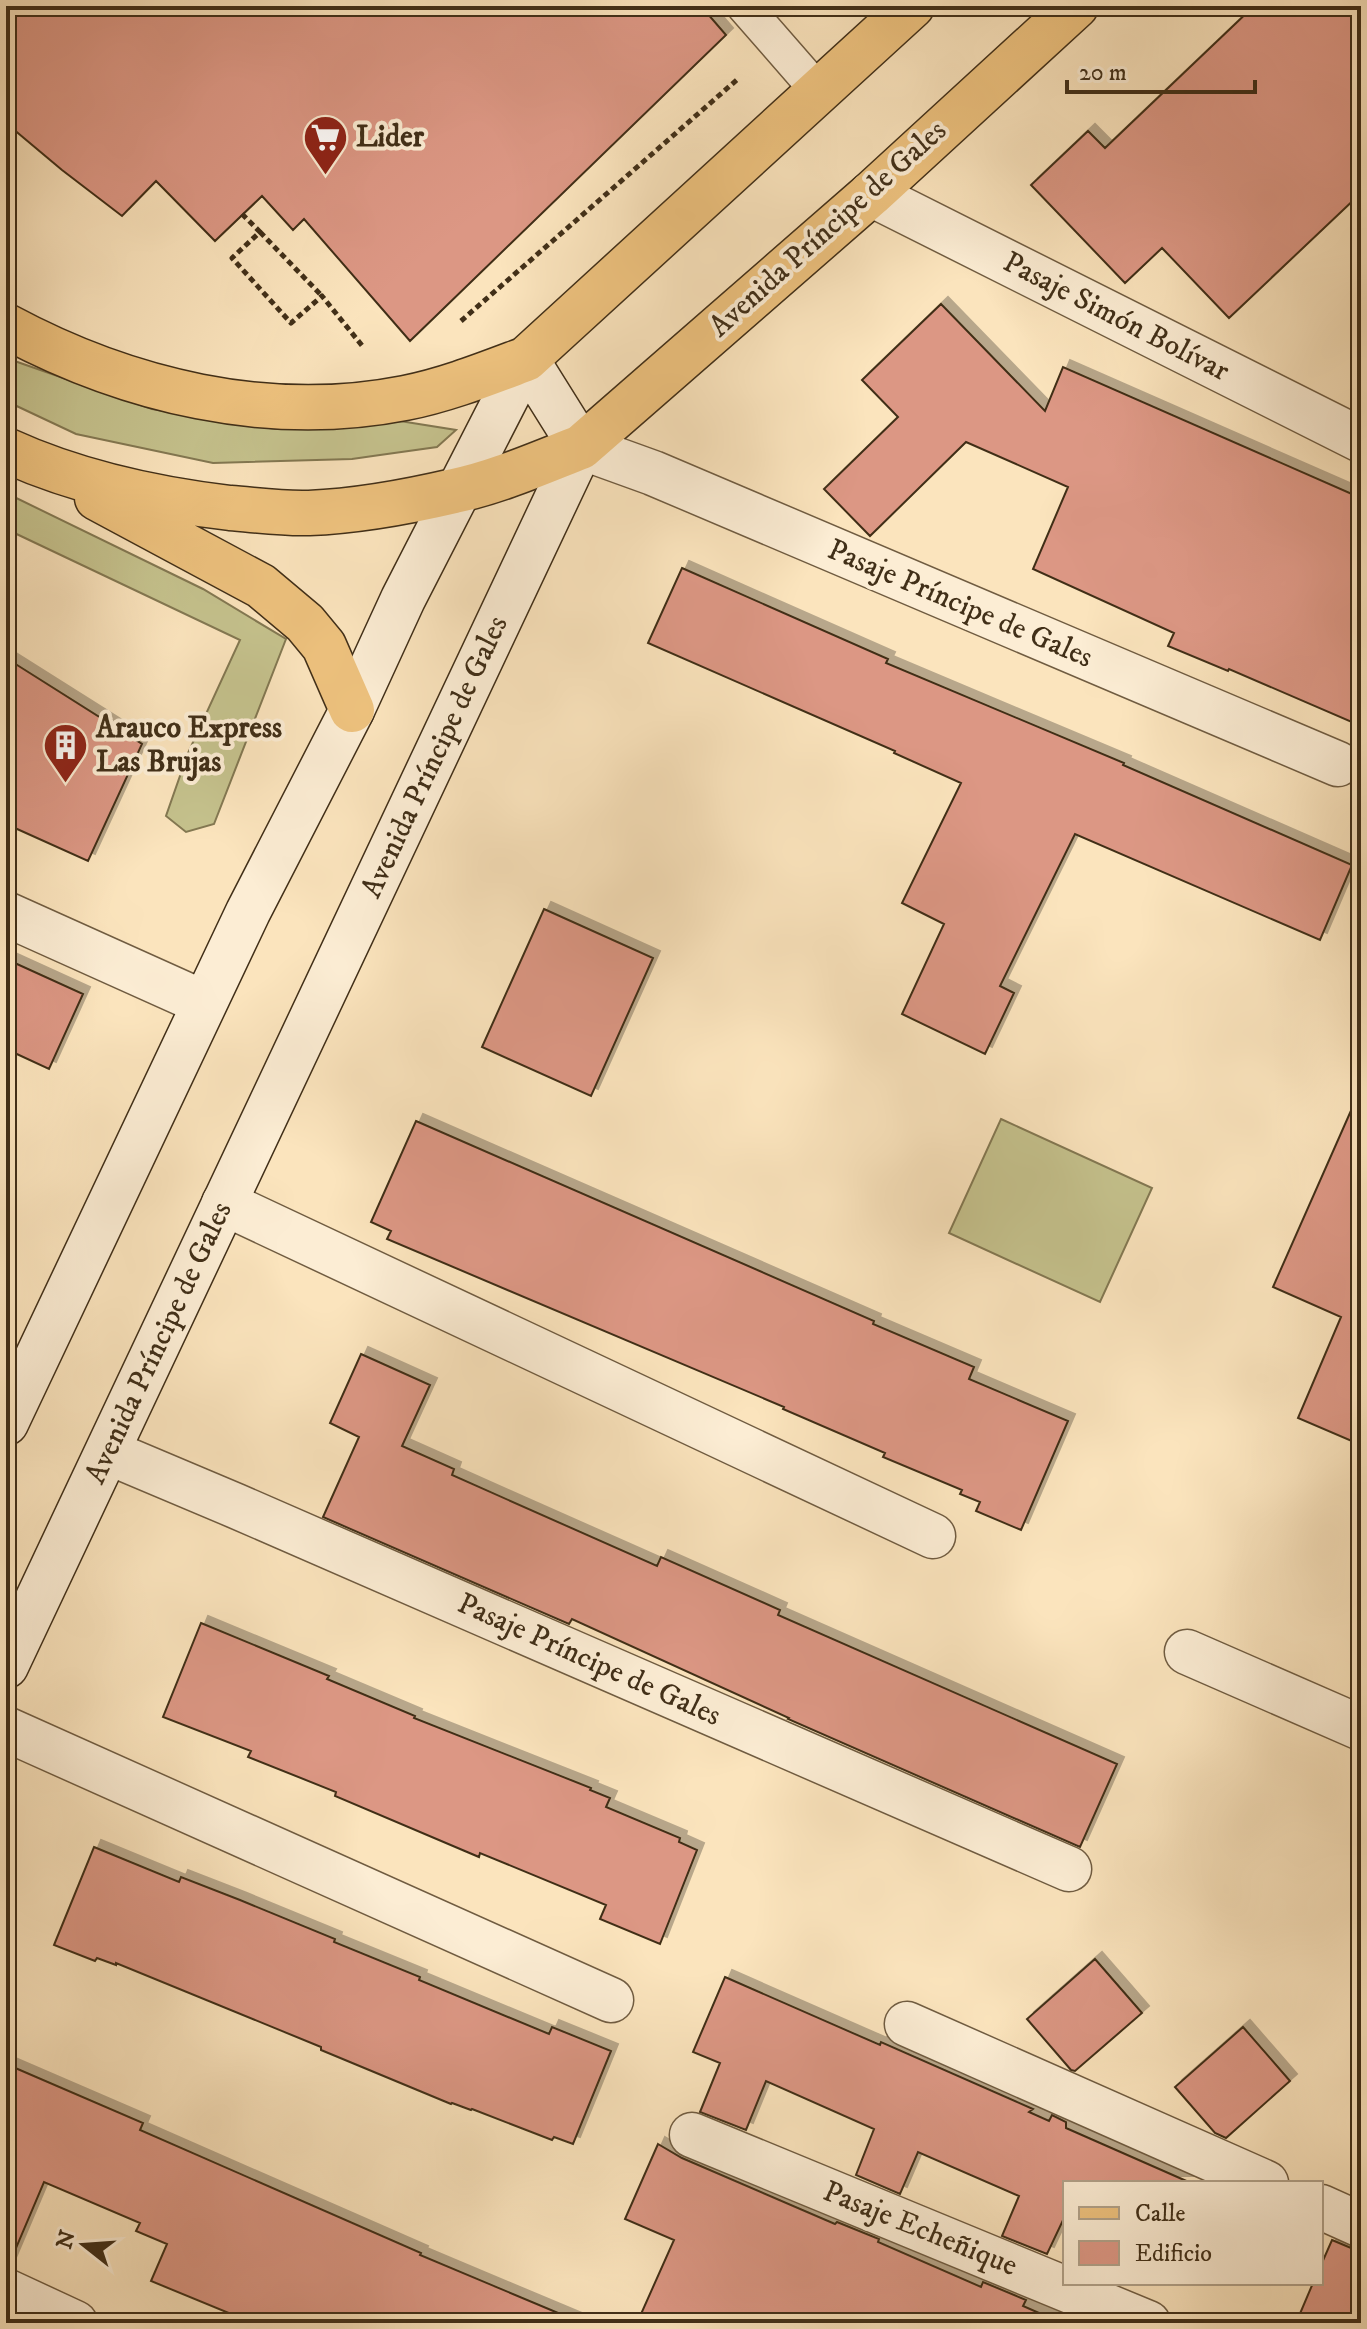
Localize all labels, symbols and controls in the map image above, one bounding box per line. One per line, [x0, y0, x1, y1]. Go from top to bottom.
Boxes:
scale bar [1067, 44, 1255, 94]
text: 20 m [1079, 58, 1127, 88]
supermarket icon: Lider [301, 113, 349, 176]
street label: Avenida Príncipe de Gales [702, 113, 954, 345]
place label: Lider [356, 119, 425, 156]
street label: Pasaje Simón Bolívar [997, 244, 1235, 390]
street label: Pasaje Príncipe de Gales [822, 531, 1098, 677]
street label: Avenida Príncipe de Gales [353, 610, 517, 904]
place label: Arauco Express Las Brujas [95, 710, 282, 781]
building icon: Arauco Express Las Brujas [41, 721, 89, 784]
street label: Avenida Príncipe de Gales [77, 1196, 241, 1490]
street label: Pasaje Príncipe de Gales [452, 1585, 726, 1735]
street label: Pasaje Echeñique [817, 2173, 1023, 2285]
legend [1063, 2181, 1323, 2285]
text: Calle [1135, 2199, 1185, 2229]
north arrow [44, 2205, 124, 2285]
text: N [51, 2227, 82, 2252]
text: Edificio [1135, 2239, 1212, 2269]

